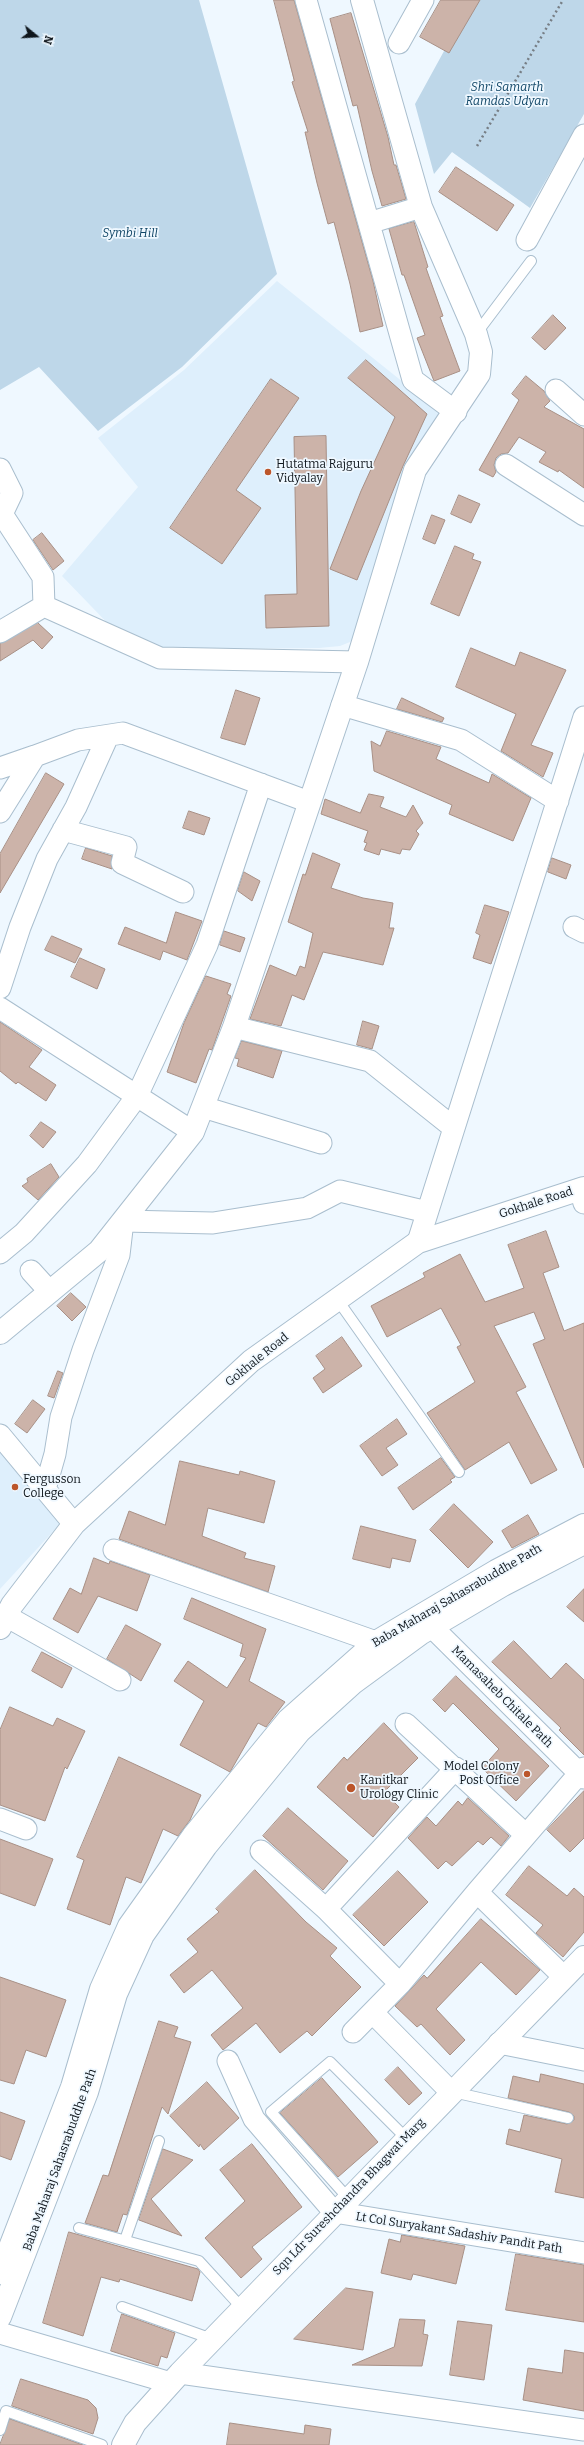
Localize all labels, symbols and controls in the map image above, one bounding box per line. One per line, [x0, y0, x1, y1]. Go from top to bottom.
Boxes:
north arrow [16, 16, 56, 56]
text: N [40, 34, 55, 46]
park label: Shri Samarth Ramdas Udyan [466, 81, 548, 109]
park label: Symbi Hill [102, 227, 158, 241]
place label: Hutatma Rajguru Vidyalay [276, 458, 373, 486]
marker: Hutatma Rajguru Vidyalay [263, 467, 273, 477]
street label: Gokhale Road [497, 1184, 575, 1222]
street label: Gokhale Road [223, 1330, 291, 1390]
place label: Fergusson College [23, 1473, 81, 1501]
marker: Fergusson College [10, 1482, 20, 1492]
street label: Baba Maharaj Sahasrabuddhe Path [370, 1542, 544, 1650]
street label: Mamasaheb Chitale Path [448, 1643, 556, 1751]
place label: Model Colony Post Office [444, 1760, 519, 1788]
marker: Model Colony Post Office [522, 1769, 532, 1779]
place label: Kanitkar Urology Clinic [360, 1774, 438, 1802]
marker: Kanitkar Urology Clinic [345, 1782, 357, 1794]
street label: Baba Maharaj Sahasrabuddhe Path [20, 2067, 100, 2253]
street label: Sqn Ldr Sureshchandra Bhagwat Marg [270, 2115, 428, 2279]
street label: Lt Col Suryakant Sadashiv Pandit Path [355, 2210, 563, 2256]

